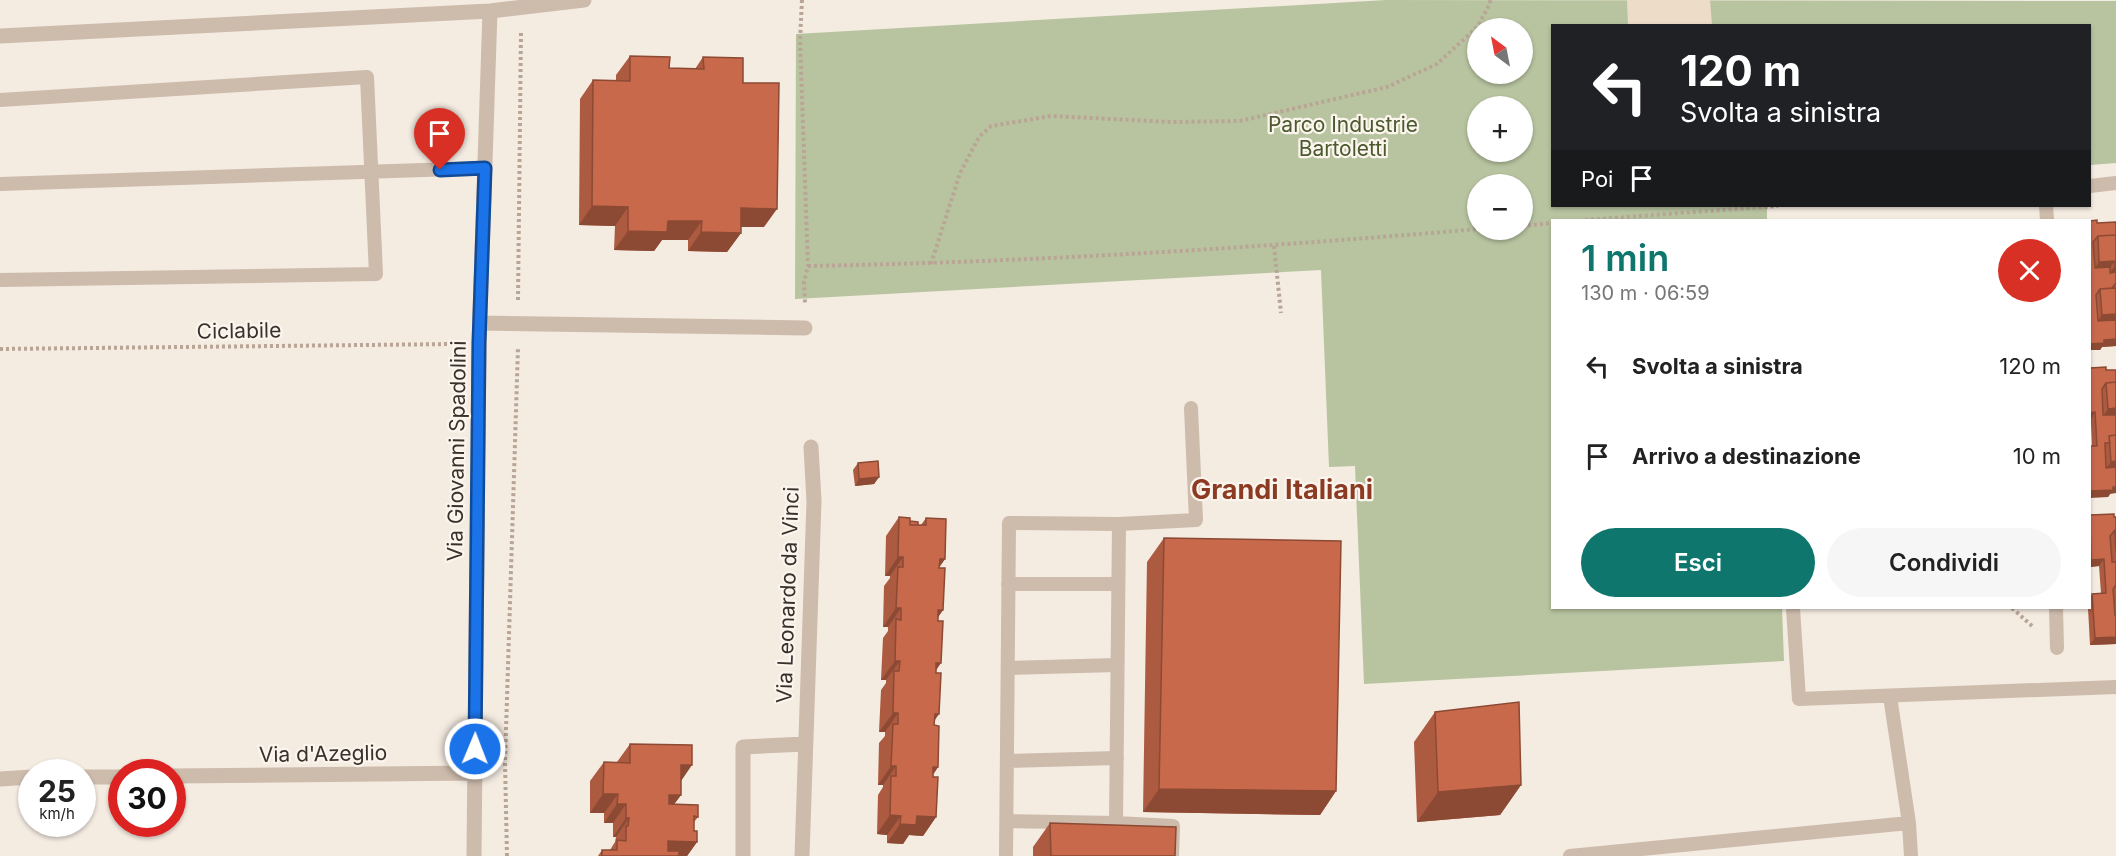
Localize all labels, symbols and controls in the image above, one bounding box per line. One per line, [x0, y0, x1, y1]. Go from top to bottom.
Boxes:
north arrow [1467, 18, 1533, 84]
map controls [1467, 18, 1533, 240]
text: 120 m [1680, 45, 1801, 96]
icon: left [1581, 48, 1659, 126]
button: + [1467, 96, 1533, 162]
text: Svolta a sinistra [1680, 96, 1881, 129]
pin [414, 108, 465, 170]
park label: Parco Industrie Bartoletti [1268, 112, 1418, 161]
icon: arrive [423, 117, 456, 150]
icon: arrive [1625, 162, 1658, 195]
text: Poi [1581, 166, 1613, 192]
button: − [1467, 174, 1533, 240]
text: 1 min [1581, 236, 1669, 280]
button: close [1998, 239, 2061, 302]
text: 130 m · 06:59 [1581, 281, 1710, 305]
street label: Ciclabile [196, 317, 281, 344]
street label: Via Giovanni Spadolini [442, 340, 471, 562]
icon: left [1581, 350, 1614, 383]
text: Svolta a sinistra [1632, 353, 1803, 379]
text: 120 m [1999, 353, 2061, 379]
icon: arrive [1581, 440, 1614, 473]
text: Arrivo a destinazione [1632, 443, 1861, 469]
text: 10 m [2013, 443, 2061, 469]
district label: Grandi Italiani [1191, 473, 1373, 506]
street label: Via Leonardo da Vinci [771, 486, 804, 704]
button: Esci [1581, 528, 1815, 597]
button: Condividi [1827, 528, 2061, 597]
position arrow [443, 717, 507, 781]
street label: Via d'Azeglio [259, 740, 387, 767]
speed limit sign: 30 [108, 759, 186, 837]
text: 25 [38, 773, 76, 809]
text: km/h [39, 804, 75, 823]

